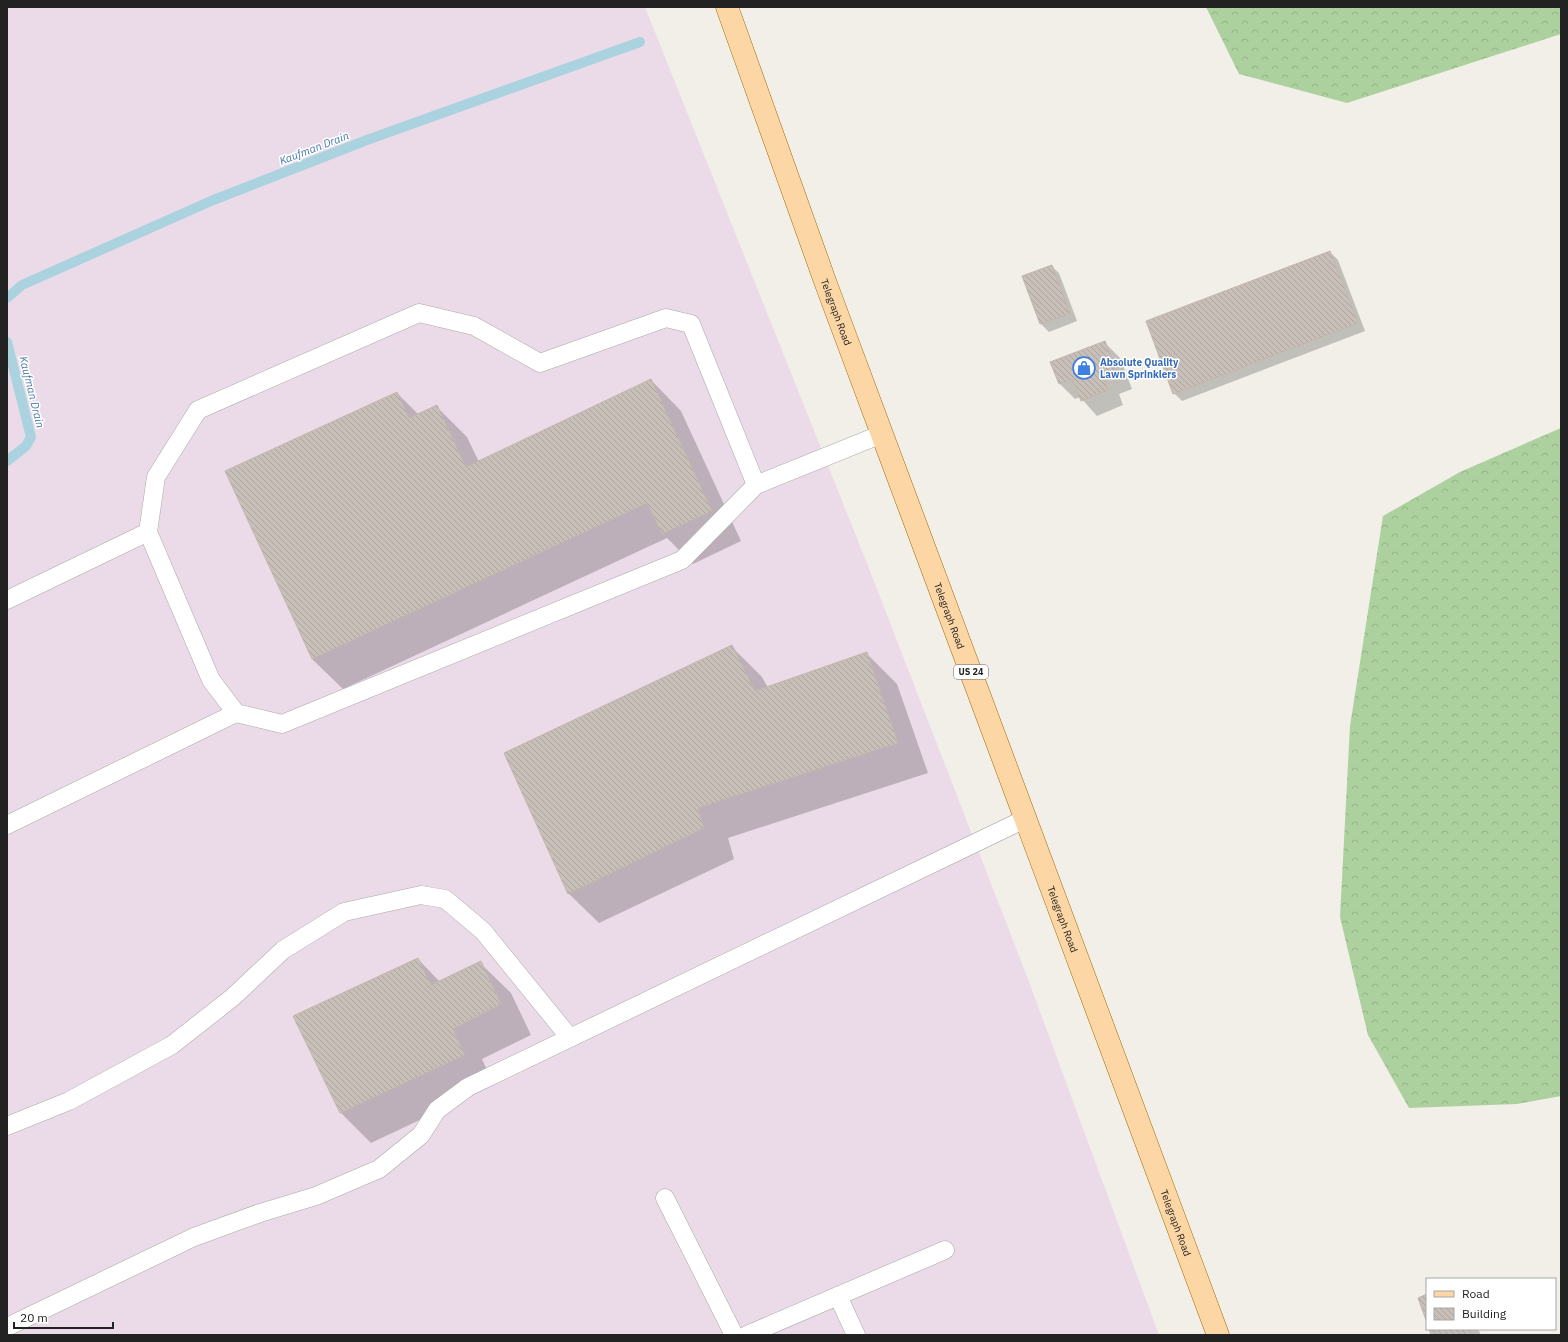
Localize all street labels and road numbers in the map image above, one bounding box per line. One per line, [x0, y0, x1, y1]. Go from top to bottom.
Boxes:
street label: Telegraph Road [818, 277, 854, 347]
street label: Telegraph Road [931, 581, 968, 651]
road number: US 24 [954, 665, 988, 679]
street label: Telegraph Road [1044, 884, 1081, 954]
street label: Telegraph Road [1157, 1188, 1194, 1258]

